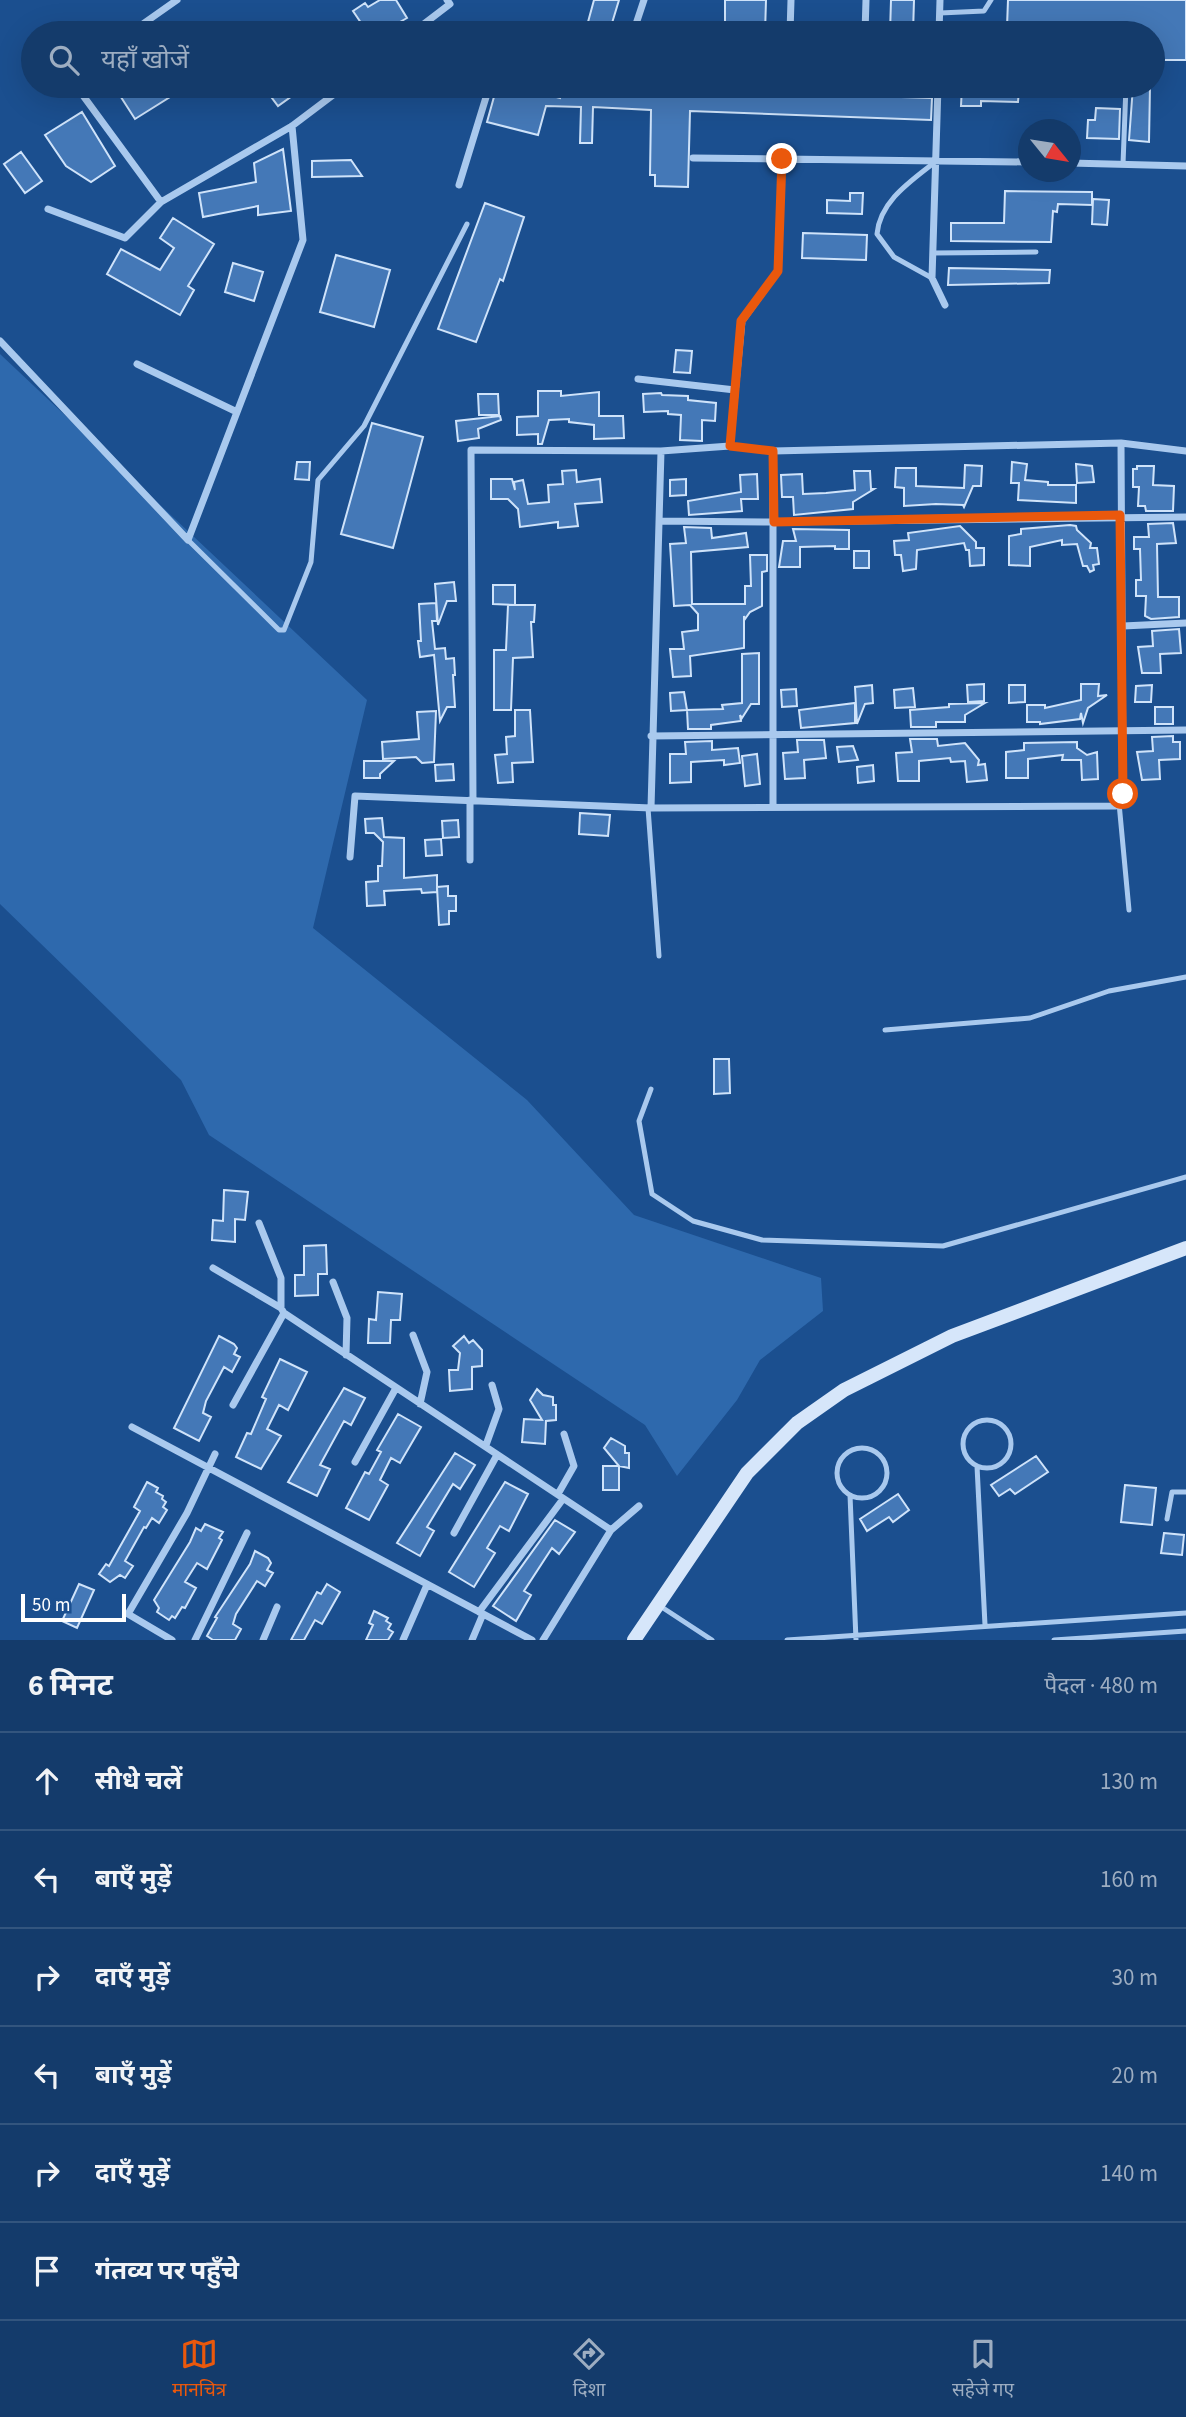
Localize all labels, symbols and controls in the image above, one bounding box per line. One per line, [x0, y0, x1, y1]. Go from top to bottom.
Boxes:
search box [21, 21, 1165, 98]
icon: search [45, 41, 83, 79]
text: यहाँ खोजें [101, 41, 189, 78]
north arrow [1018, 119, 1081, 182]
route end [766, 143, 797, 174]
route start [1107, 778, 1138, 809]
scale bar [21, 1591, 126, 1623]
text: 50 m [32, 1592, 70, 1619]
text: 6 मिनट [28, 1664, 113, 1707]
text: पैदल · 480 m [1044, 1669, 1158, 1702]
icon: ahead [28, 1762, 66, 1800]
text: सीधे चलें [95, 1762, 182, 1799]
text: 130 m [1100, 1765, 1158, 1798]
icon: left [28, 1860, 66, 1898]
text: बाएँ मुड़ें [95, 1860, 172, 1897]
text: 160 m [1100, 1863, 1158, 1896]
icon: right [28, 1958, 66, 1996]
text: दाएँ मुड़ें [95, 1958, 170, 1995]
text: 30 m [1111, 1961, 1158, 1994]
icon: left [28, 2056, 66, 2094]
text: बाएँ मुड़ें [95, 2056, 172, 2093]
text: 20 m [1111, 2059, 1158, 2092]
icon: right [28, 2154, 66, 2192]
text: दाएँ मुड़ें [95, 2154, 170, 2191]
text: 140 m [1100, 2157, 1158, 2190]
icon: arrive [28, 2252, 66, 2290]
text: गंतव्य पर पहुँचे [95, 2252, 239, 2289]
tab: मानचित्र [172, 2335, 226, 2404]
tab: दिशा [570, 2335, 608, 2404]
tab: सहेजे गए [952, 2335, 1014, 2404]

